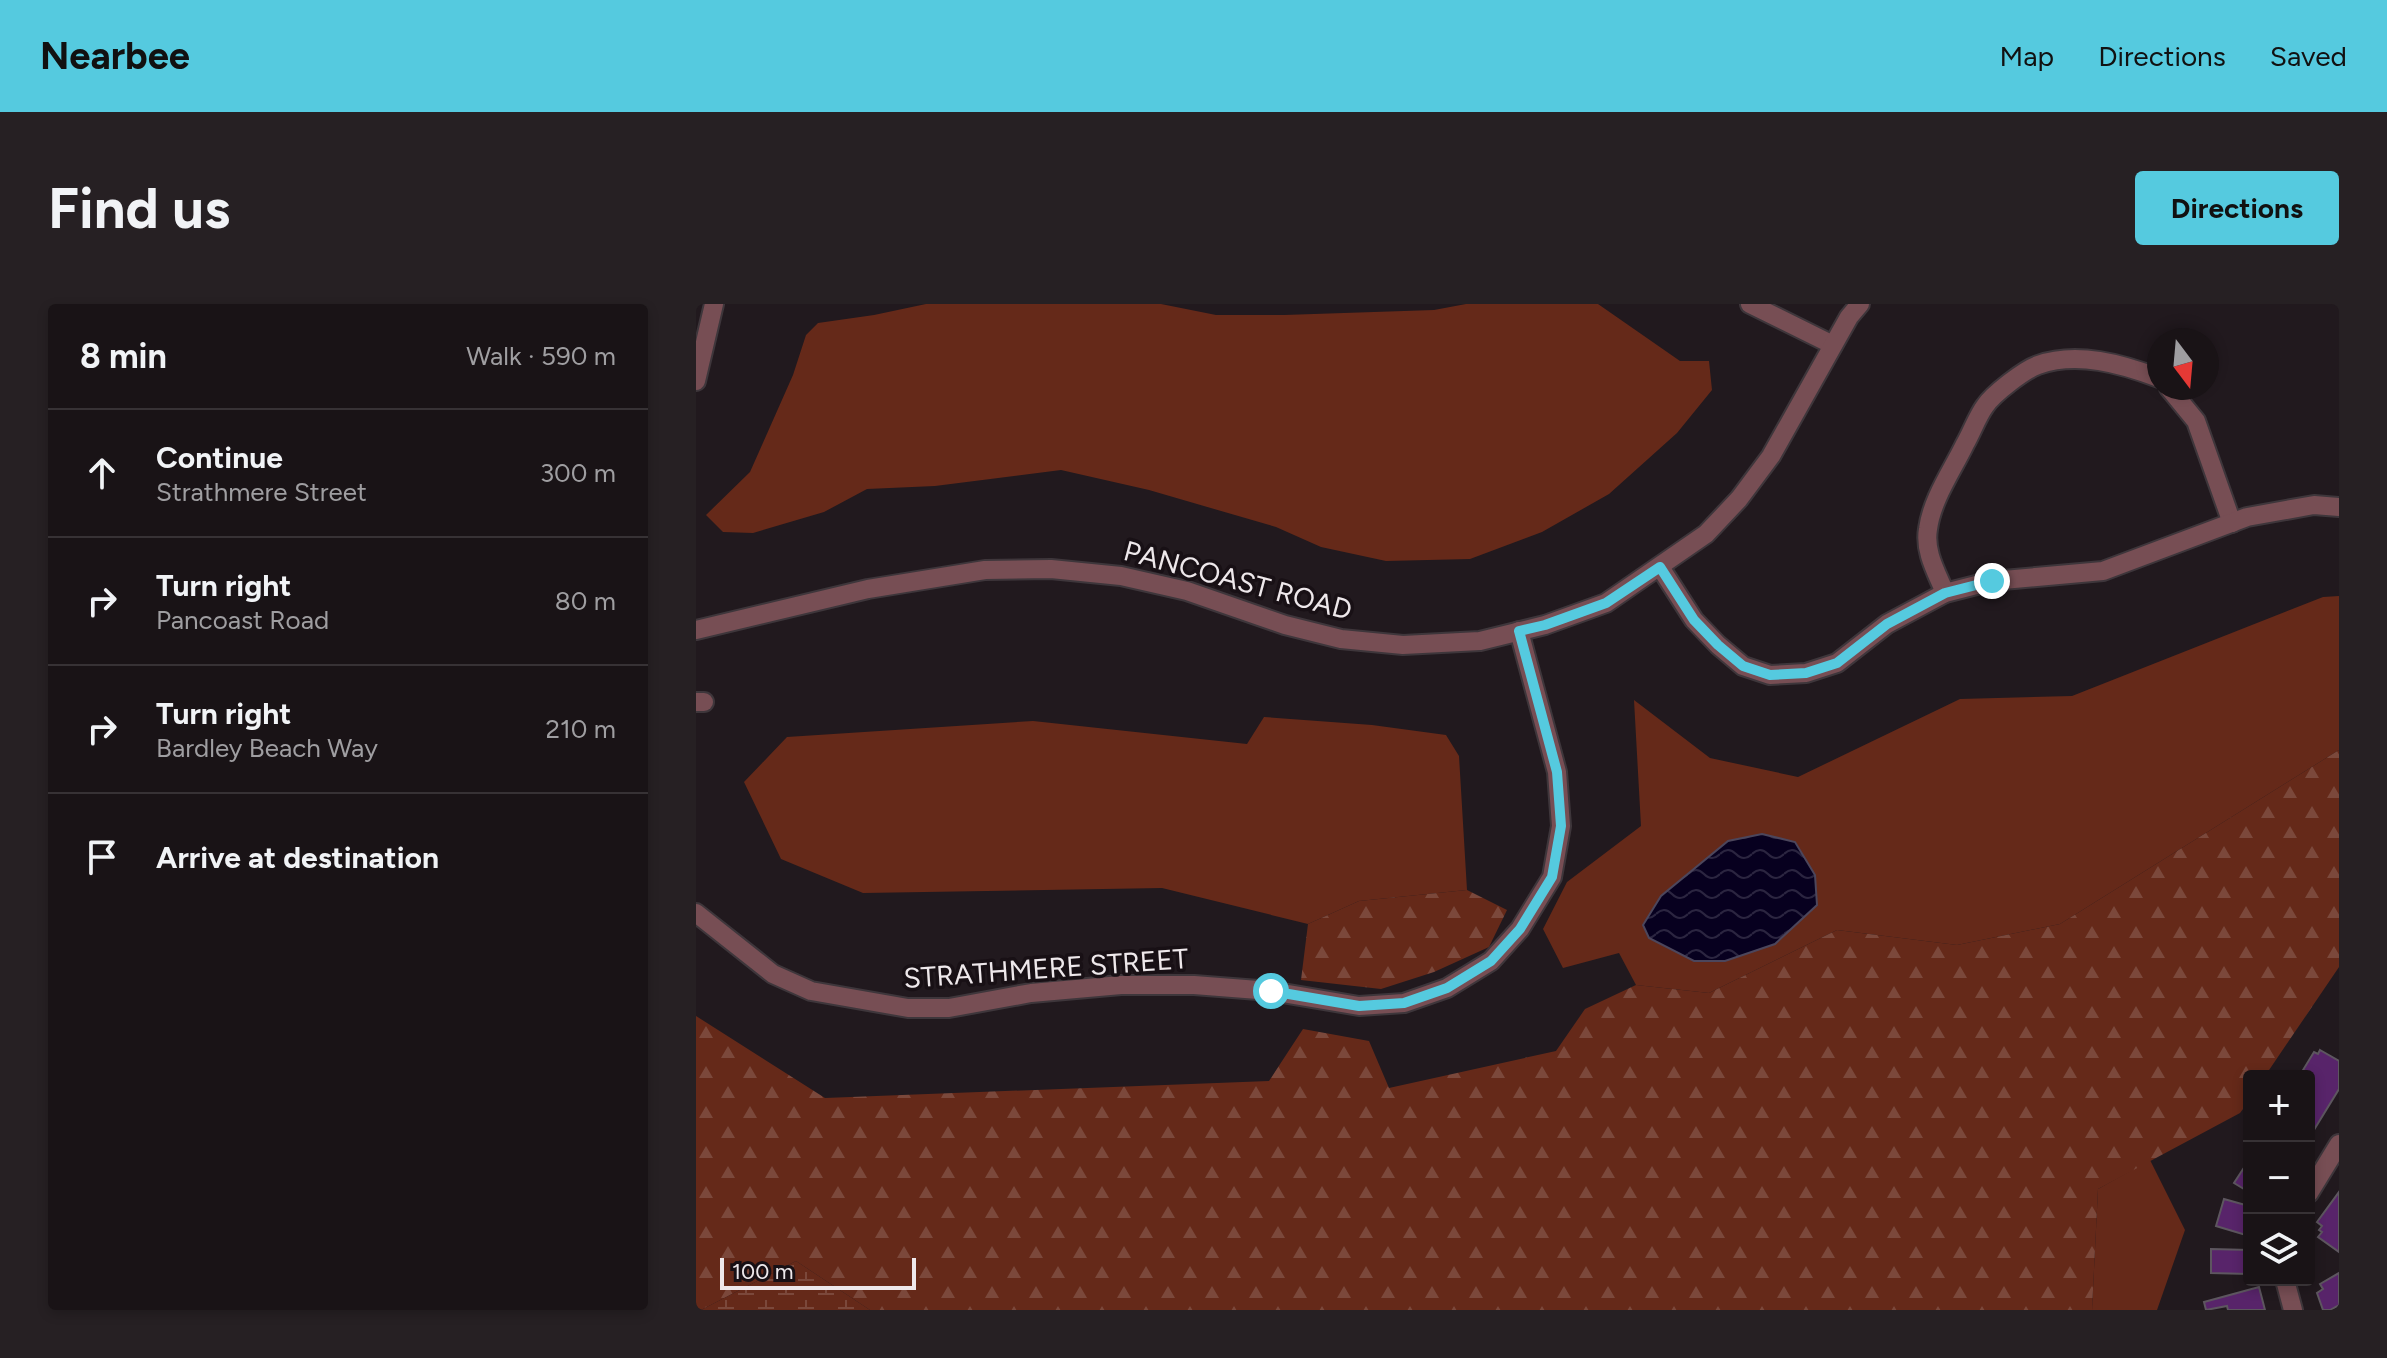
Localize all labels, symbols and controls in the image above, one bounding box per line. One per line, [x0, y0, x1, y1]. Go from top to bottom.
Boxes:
text: Nearbee [40, 33, 190, 79]
text: Map [2000, 39, 2054, 73]
text: Directions [2098, 39, 2226, 73]
text: Saved [2270, 39, 2347, 73]
button: Directions [2135, 171, 2339, 245]
text: Find us [48, 175, 230, 242]
north arrow [2147, 328, 2219, 400]
text: 8 min [80, 336, 167, 377]
text: Walk · 590 m [466, 340, 616, 372]
text: Continue [156, 439, 283, 476]
icon: ahead [80, 451, 124, 495]
text: 300 m [540, 457, 616, 489]
text: Strathmere Street [156, 476, 367, 508]
street label: PANCOAST ROAD [1120, 533, 1356, 627]
route end [1974, 563, 2010, 599]
text: Turn right [156, 567, 291, 604]
icon: right [80, 579, 124, 623]
text: 80 m [555, 585, 616, 617]
text: Pancoast Road [156, 604, 329, 636]
text: Turn right [156, 695, 291, 732]
icon: right [80, 707, 124, 751]
text: 210 m [546, 713, 616, 745]
text: Bardley Beach Way [156, 732, 378, 764]
icon: arrive [80, 835, 124, 879]
text: Arrive at destination [156, 839, 439, 876]
street label: STRATHMERE STREET [902, 941, 1190, 995]
route start [1253, 973, 1289, 1009]
map controls [2243, 1070, 2315, 1286]
button: + [2243, 1070, 2315, 1142]
button: − [2243, 1142, 2315, 1214]
button: layers [2243, 1214, 2315, 1286]
scale bar [720, 1254, 916, 1290]
text: 100 m [732, 1258, 793, 1285]

